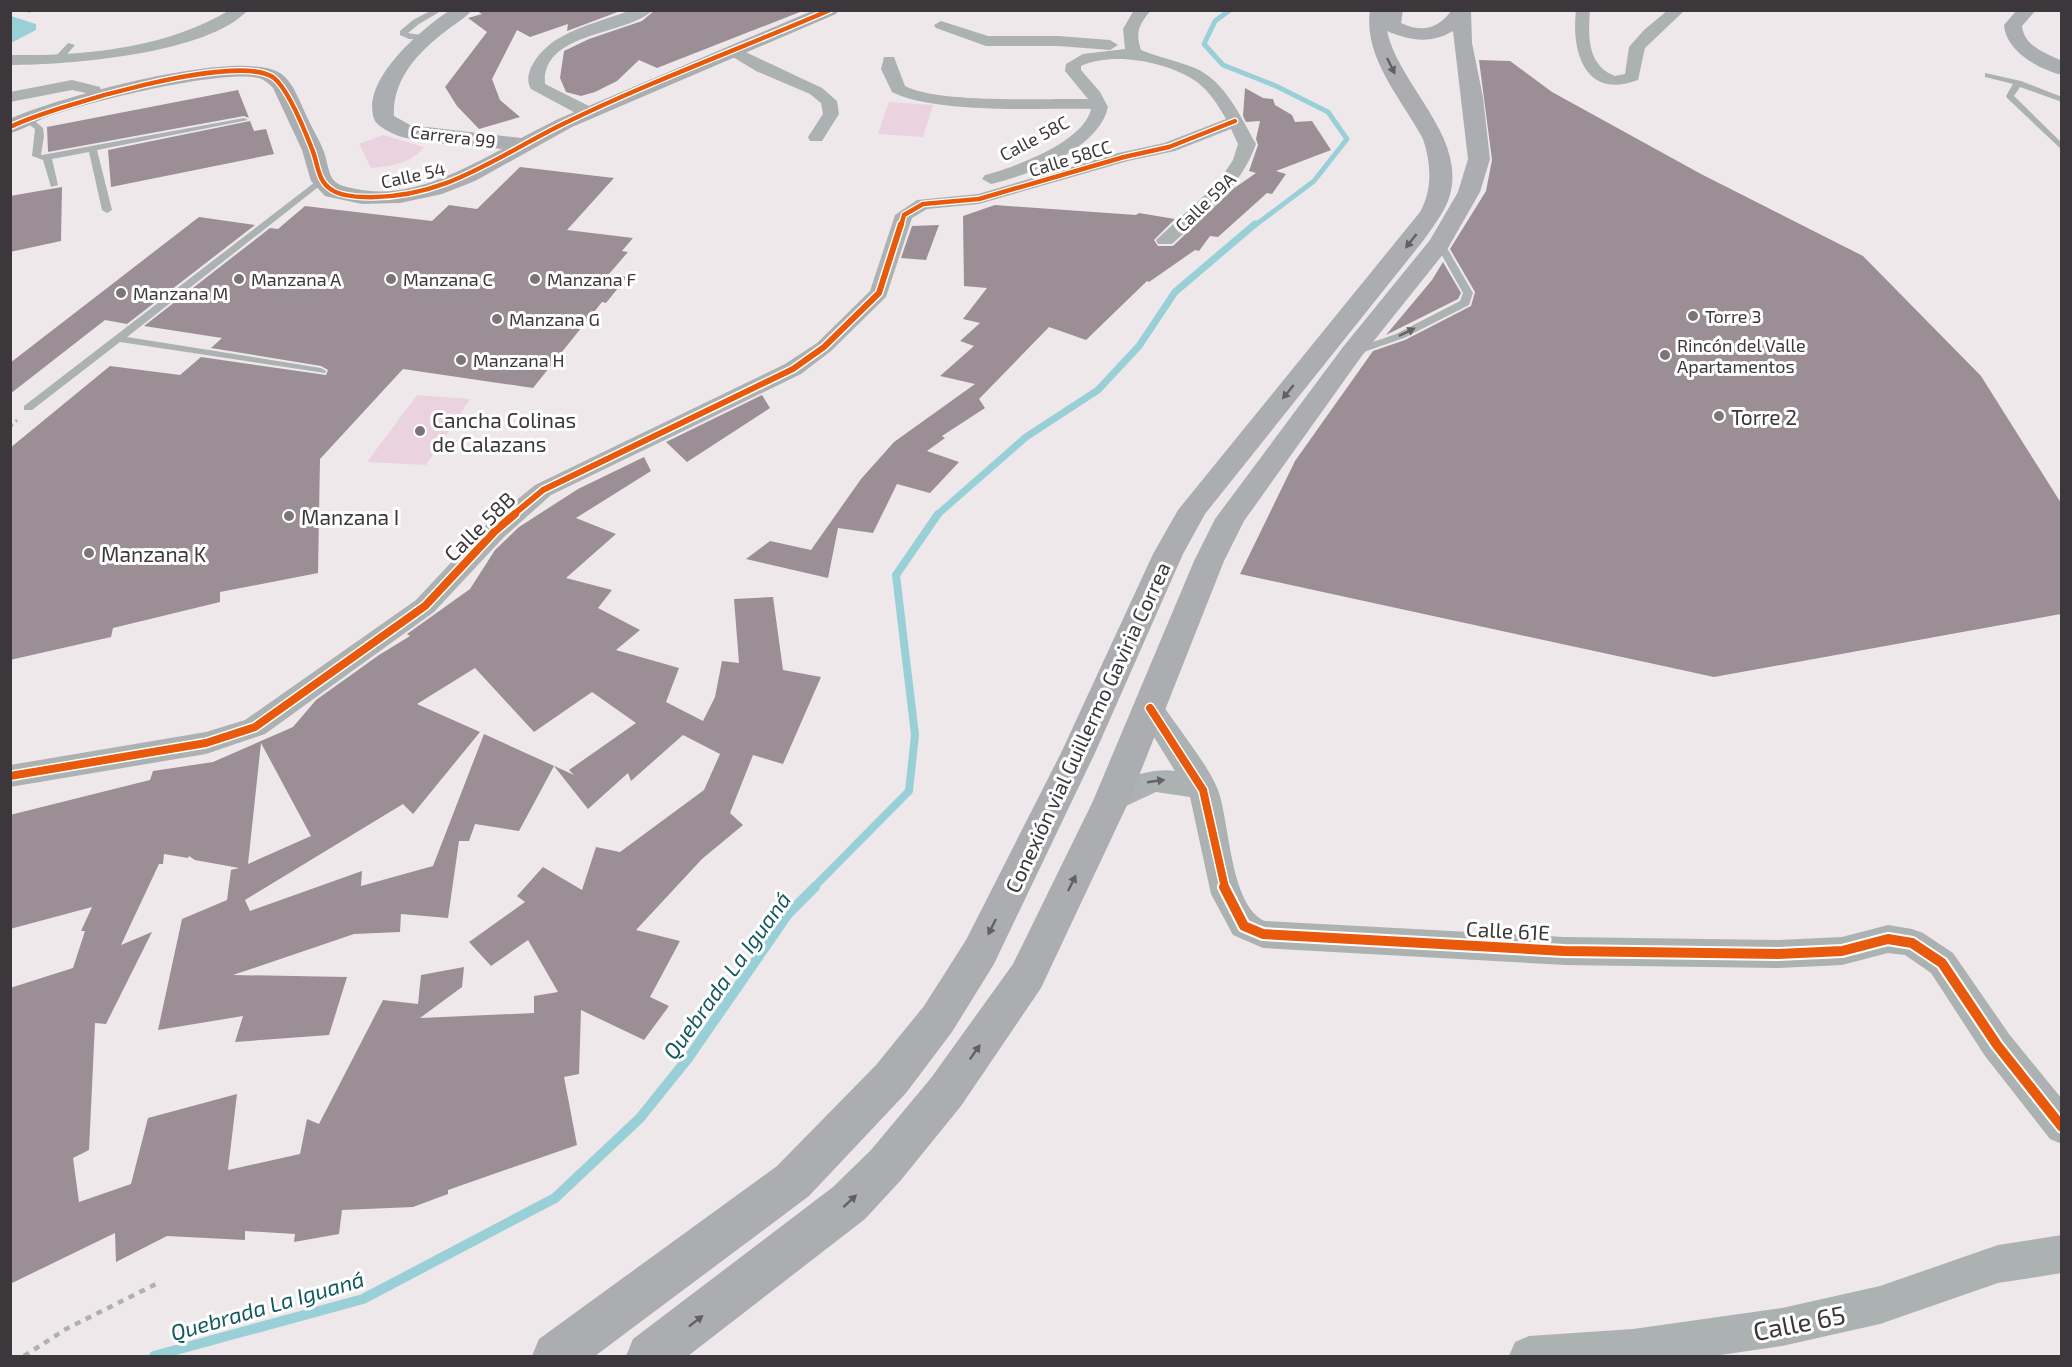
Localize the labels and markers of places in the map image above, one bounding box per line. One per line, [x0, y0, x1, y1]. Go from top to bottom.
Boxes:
place label: Manzana A [251, 268, 342, 290]
place label: Manzana C [403, 268, 493, 290]
place label: Manzana F [547, 268, 637, 290]
marker: Manzana A [232, 272, 246, 286]
marker: Manzana C [384, 272, 398, 286]
marker: Manzana F [528, 272, 542, 286]
place label: Manzana M [133, 282, 228, 304]
marker: Manzana M [114, 286, 128, 300]
place label: Torre 3 [1705, 305, 1762, 327]
place label: Manzana G [509, 308, 600, 330]
marker: Torre 3 [1686, 309, 1700, 323]
marker: Manzana G [490, 312, 504, 326]
place label: Rincón del Valle Apartamentos [1677, 334, 1806, 377]
marker: Rincón del Valle Apartamentos [1658, 348, 1672, 362]
place label: Manzana H [473, 349, 565, 371]
marker: Manzana H [454, 353, 468, 367]
place label: Torre 2 [1731, 404, 1797, 429]
place label: Cancha Colinas de Calazans [432, 407, 576, 456]
marker: Torre 2 [1712, 409, 1726, 423]
marker: Cancha Colinas de Calazans [413, 424, 427, 438]
place label: Manzana I [301, 504, 399, 529]
marker: Manzana I [282, 509, 296, 523]
place label: Manzana K [101, 541, 207, 566]
marker: Manzana K [82, 546, 96, 560]

